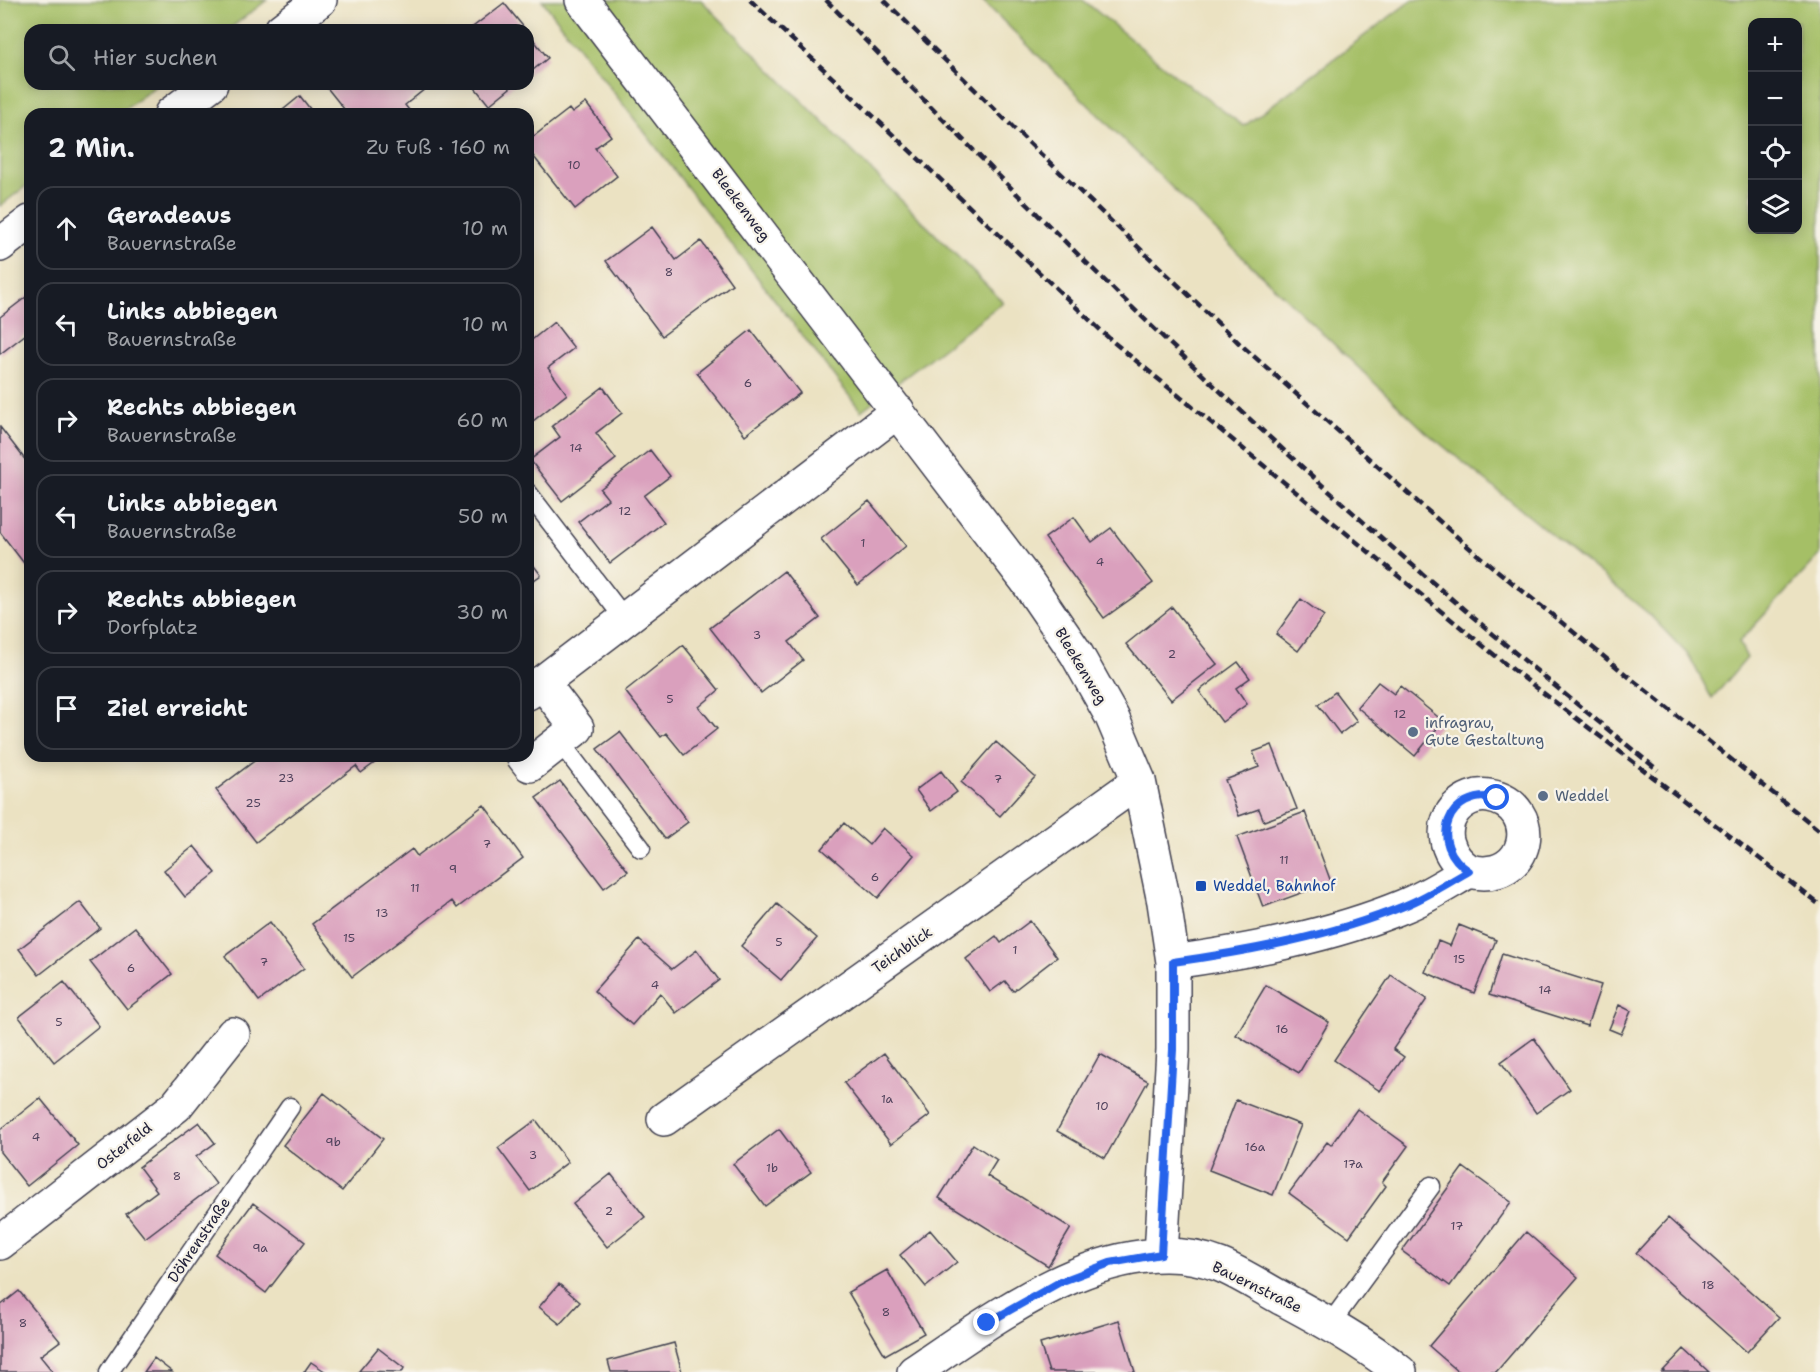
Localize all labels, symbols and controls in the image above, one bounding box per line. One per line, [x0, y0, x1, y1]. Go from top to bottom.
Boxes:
map controls [1748, 18, 1802, 234]
button: + [1748, 18, 1802, 72]
search box [24, 24, 534, 90]
icon: search [45, 41, 78, 74]
text: Hier suchen [93, 43, 218, 72]
button: − [1748, 72, 1802, 126]
button: locate [1748, 126, 1802, 180]
text: 2 Min. [48, 130, 135, 165]
text: Zu Fuß · 160 m [366, 134, 510, 160]
house number: 10 [567, 157, 581, 173]
street label: Bleekenweg [707, 165, 775, 245]
button: layers [1748, 180, 1802, 234]
text: Geradeaus [107, 201, 231, 230]
icon: ahead [50, 212, 83, 245]
text: 10 m [462, 215, 508, 241]
text: Bauernstraße [107, 230, 237, 256]
house number: 8 [665, 264, 673, 280]
text: Links abbiegen [107, 297, 278, 326]
icon: left [50, 308, 83, 341]
text: 10 m [462, 311, 508, 337]
text: Bauernstraße [107, 326, 237, 352]
house number: 6 [744, 375, 752, 391]
text: Rechts abbiegen [107, 393, 296, 422]
icon: right [50, 404, 83, 437]
text: 60 m [456, 407, 508, 433]
text: Bauernstraße [107, 422, 237, 448]
house number: 14 [570, 440, 582, 456]
text: Links abbiegen [107, 489, 278, 518]
icon: left [50, 500, 83, 533]
text: 50 m [458, 503, 508, 529]
house number: 12 [619, 503, 631, 519]
text: Bauernstraße [107, 518, 237, 544]
house number: 1 [860, 535, 866, 551]
house number: 4 [1096, 554, 1104, 570]
text: Rechts abbiegen [107, 585, 296, 614]
icon: right [50, 596, 83, 629]
text: 30 m [456, 599, 508, 625]
text: Dorfplatz [107, 614, 198, 640]
street label: Bleekenweg [1050, 624, 1112, 708]
house number: 3 [753, 627, 761, 643]
house number: 2 [1168, 646, 1176, 662]
house number: 5 [666, 691, 674, 707]
icon: arrive [50, 692, 83, 725]
text: Ziel erreicht [107, 694, 248, 723]
house number: 12 [1394, 706, 1406, 722]
place label: infragrau, Gute Gestaltung [1425, 713, 1544, 750]
marker: infragrau, Gute Gestaltung [1406, 725, 1420, 739]
house number: 23 [278, 770, 294, 786]
house number: 7 [994, 771, 1002, 787]
route start [1483, 784, 1509, 810]
place label: Weddel [1555, 786, 1609, 806]
marker: Weddel [1536, 789, 1550, 803]
house number: 25 [245, 795, 261, 811]
house number: 7 [483, 836, 491, 852]
house number: 11 [1279, 852, 1289, 868]
house number: 9 [449, 861, 457, 877]
house number: 6 [871, 869, 879, 885]
place label: Weddel, Bahnhof [1213, 876, 1336, 896]
marker: Weddel, Bahnhof [1194, 879, 1208, 893]
house number: 11 [410, 880, 420, 896]
house number: 13 [376, 905, 388, 921]
street label: Teichblick [868, 922, 936, 978]
house number: 15 [343, 930, 355, 946]
house number: 5 [775, 934, 783, 950]
house number: 1 [1012, 942, 1018, 958]
house number: 15 [1453, 951, 1465, 967]
house number: 7 [260, 954, 268, 970]
house number: 6 [127, 960, 135, 976]
house number: 4 [651, 977, 659, 993]
house number: 14 [1539, 982, 1551, 998]
house number: 5 [55, 1014, 63, 1030]
house number: 16 [1275, 1021, 1289, 1037]
house number: 1a [881, 1091, 894, 1107]
house number: 10 [1095, 1098, 1109, 1114]
street label: Osterfeld [92, 1118, 156, 1174]
house number: 4 [32, 1129, 40, 1145]
house number: 9b [325, 1134, 341, 1150]
house number: 16a [1245, 1139, 1266, 1155]
house number: 3 [529, 1147, 537, 1163]
house number: 17a [1343, 1156, 1363, 1172]
house number: 1b [766, 1160, 778, 1176]
house number: 8 [173, 1168, 181, 1184]
street label: Döhrenstraße [163, 1193, 235, 1287]
house number: 2 [605, 1203, 613, 1219]
house number: 17 [1451, 1218, 1463, 1234]
house number: 9a [252, 1240, 268, 1256]
street label: Bauernstraße [1209, 1257, 1305, 1317]
house number: 18 [1701, 1277, 1715, 1293]
house number: 8 [882, 1304, 890, 1320]
route end [973, 1309, 999, 1335]
house number: 8 [19, 1315, 27, 1331]

